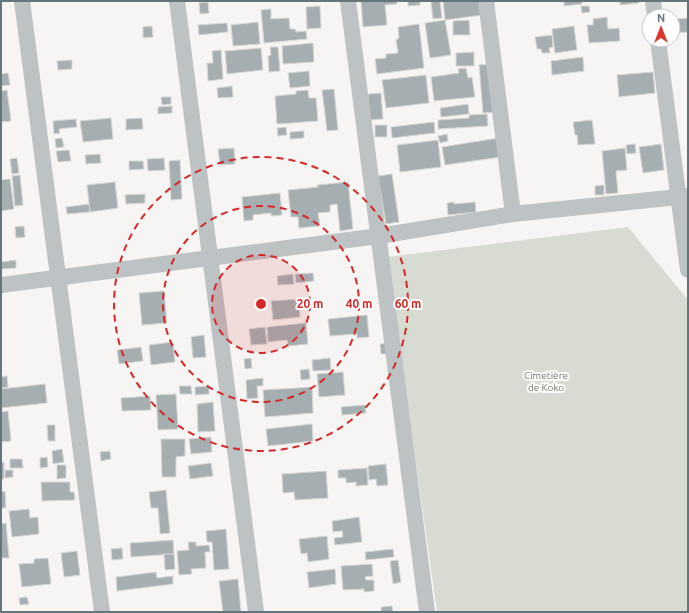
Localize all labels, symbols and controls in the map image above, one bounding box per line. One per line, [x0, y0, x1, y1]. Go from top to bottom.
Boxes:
north arrow [641, 8, 681, 48]
text: N [657, 12, 665, 24]
centre of rings [254, 297, 268, 311]
text: 20 m [297, 297, 323, 310]
text: 40 m [346, 297, 372, 310]
text: 60 m [395, 297, 421, 310]
park label: Cimetière de Koko [524, 370, 568, 393]

